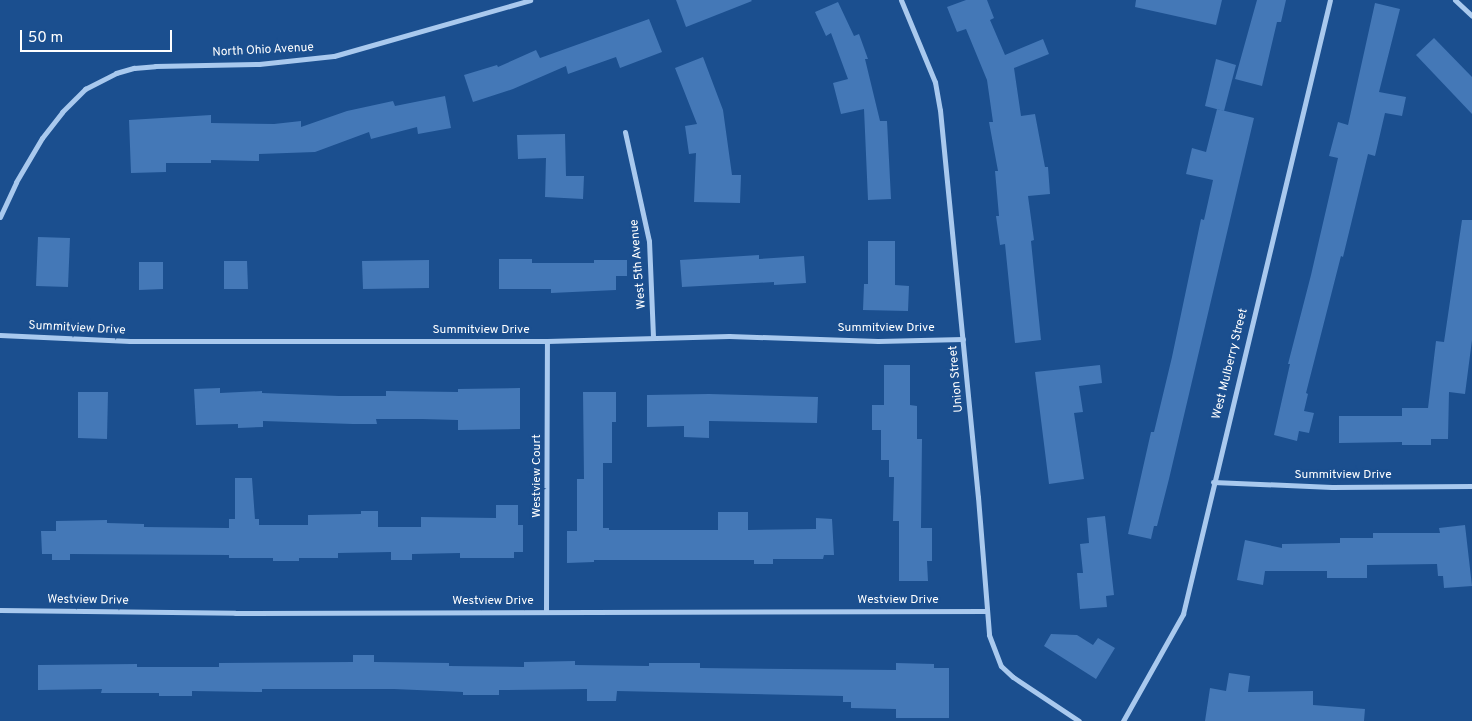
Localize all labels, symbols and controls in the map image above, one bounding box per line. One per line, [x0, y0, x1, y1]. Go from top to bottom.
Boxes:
scale bar [22, 20, 175, 52]
text: 50 m [28, 29, 63, 48]
street label: North Ohio Avenue [212, 41, 314, 61]
street label: West 5th Avenue [628, 218, 650, 310]
street label: West Mulberry Street [1210, 307, 1252, 421]
street label: Summitview Drive [28, 319, 126, 339]
street label: Summitview Drive [837, 322, 935, 336]
street label: Summitview Drive [432, 324, 530, 338]
street label: Union Street [947, 345, 967, 413]
street label: Westview Court [531, 434, 545, 518]
street label: Summitview Drive [1294, 469, 1392, 483]
street label: Westview Drive [47, 593, 129, 609]
street label: Westview Drive [857, 594, 939, 608]
street label: Westview Drive [452, 595, 534, 609]

